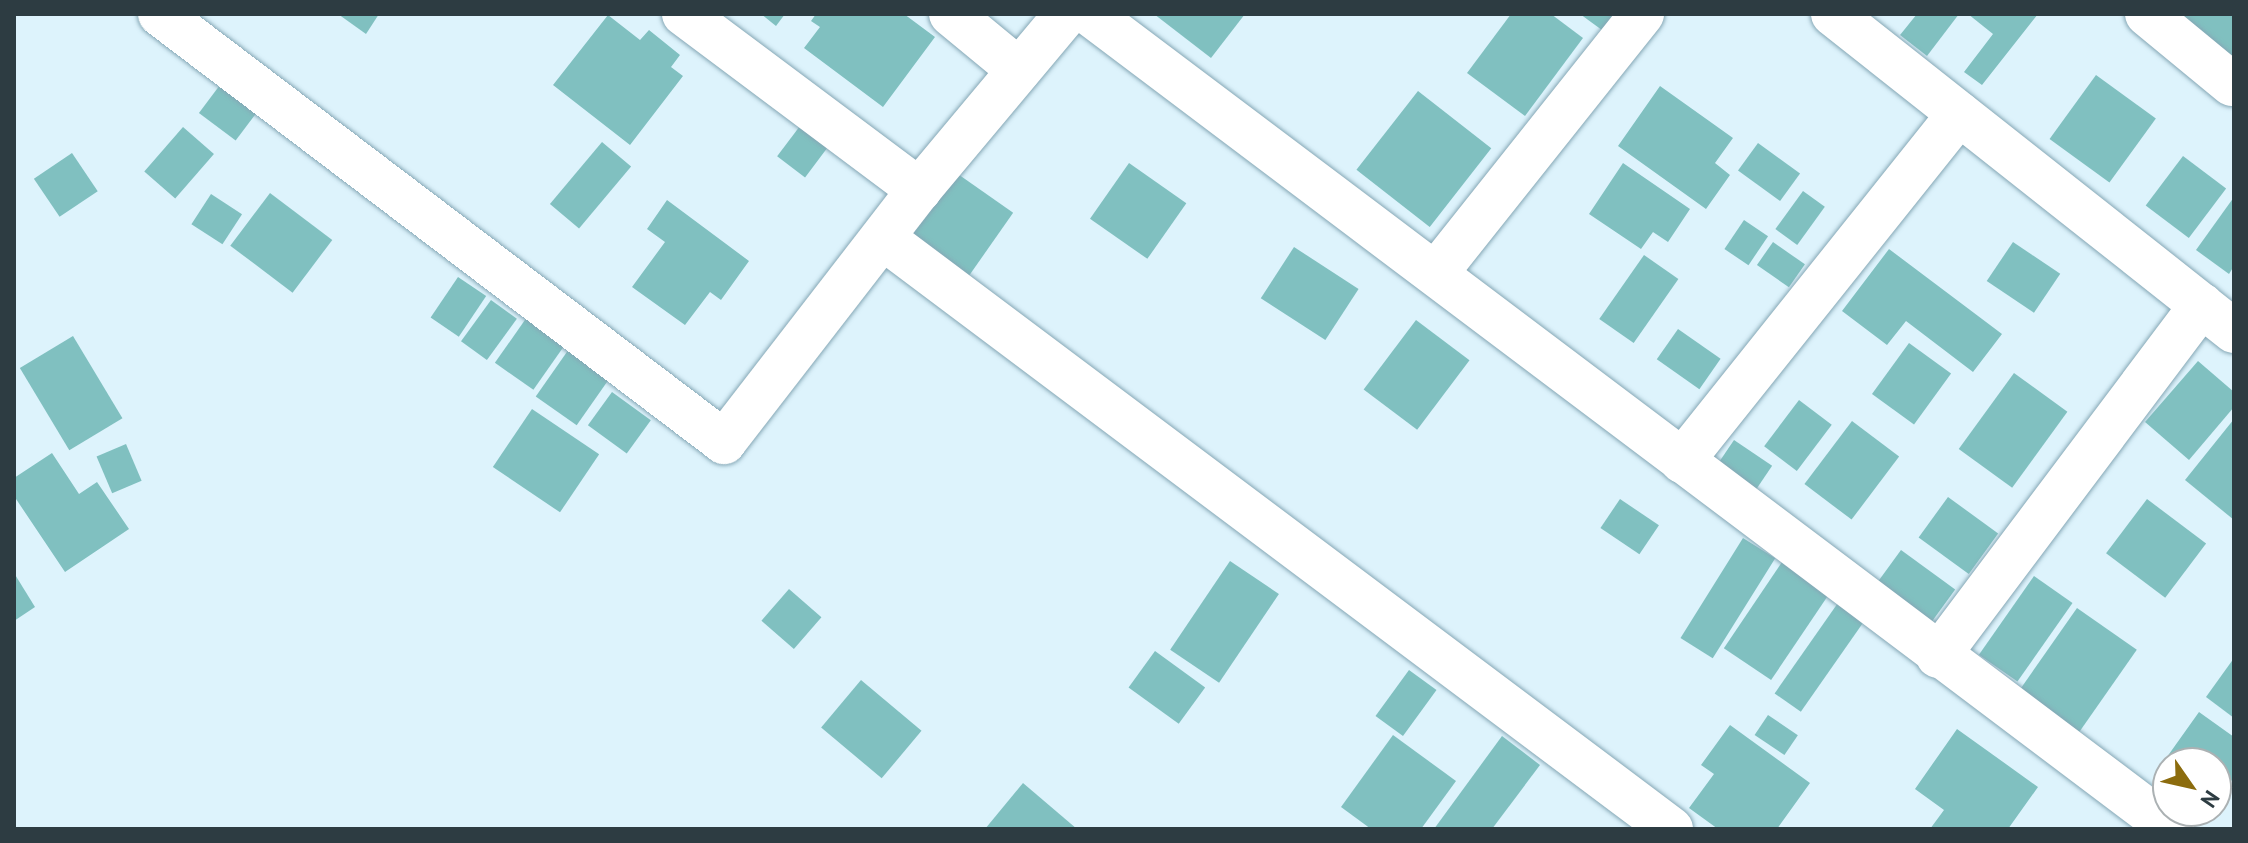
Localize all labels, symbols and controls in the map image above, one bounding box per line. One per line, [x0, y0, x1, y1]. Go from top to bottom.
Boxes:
north arrow [2152, 747, 2232, 827]
text: N [2195, 785, 2226, 813]

